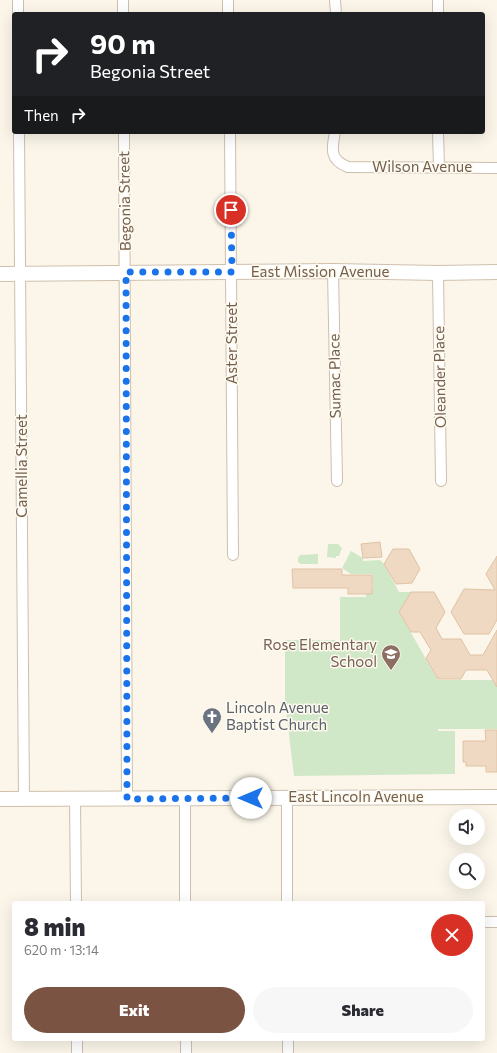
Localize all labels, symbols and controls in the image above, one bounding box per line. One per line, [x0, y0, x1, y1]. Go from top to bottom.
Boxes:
text: 90 m [90, 26, 156, 60]
icon: right [24, 28, 76, 80]
text: Begonia Street [90, 60, 210, 82]
icon: right [67, 104, 89, 126]
text: Then [24, 106, 59, 124]
street label: Begonia Street [114, 151, 134, 251]
street label: Wilson Avenue [372, 157, 472, 175]
pin [214, 193, 248, 227]
icon: arrive [220, 199, 242, 221]
street label: East Mission Avenue [251, 262, 389, 280]
street label: Aster Street [222, 302, 240, 384]
street label: Oleander Place [429, 326, 449, 428]
street label: Sumac Place [324, 333, 344, 419]
street label: Camellia Street [12, 414, 30, 518]
place label: Rose Elementary School [263, 635, 377, 670]
school or university icon: Rose Elementary School [380, 643, 402, 671]
place label: Lincoln Avenue Baptist Church [226, 698, 329, 733]
church icon: Lincoln Avenue Baptist Church [201, 706, 223, 734]
position arrow [230, 777, 272, 819]
street label: East Lincoln Avenue [288, 787, 424, 805]
map controls [449, 809, 485, 889]
button: sound [449, 809, 485, 845]
button: search [449, 853, 485, 889]
text: 8 min [24, 912, 85, 941]
button: close [431, 914, 473, 956]
text: 620 m · 13:14 [24, 942, 99, 958]
button: Exit [24, 987, 245, 1033]
button: Share [253, 987, 473, 1033]

